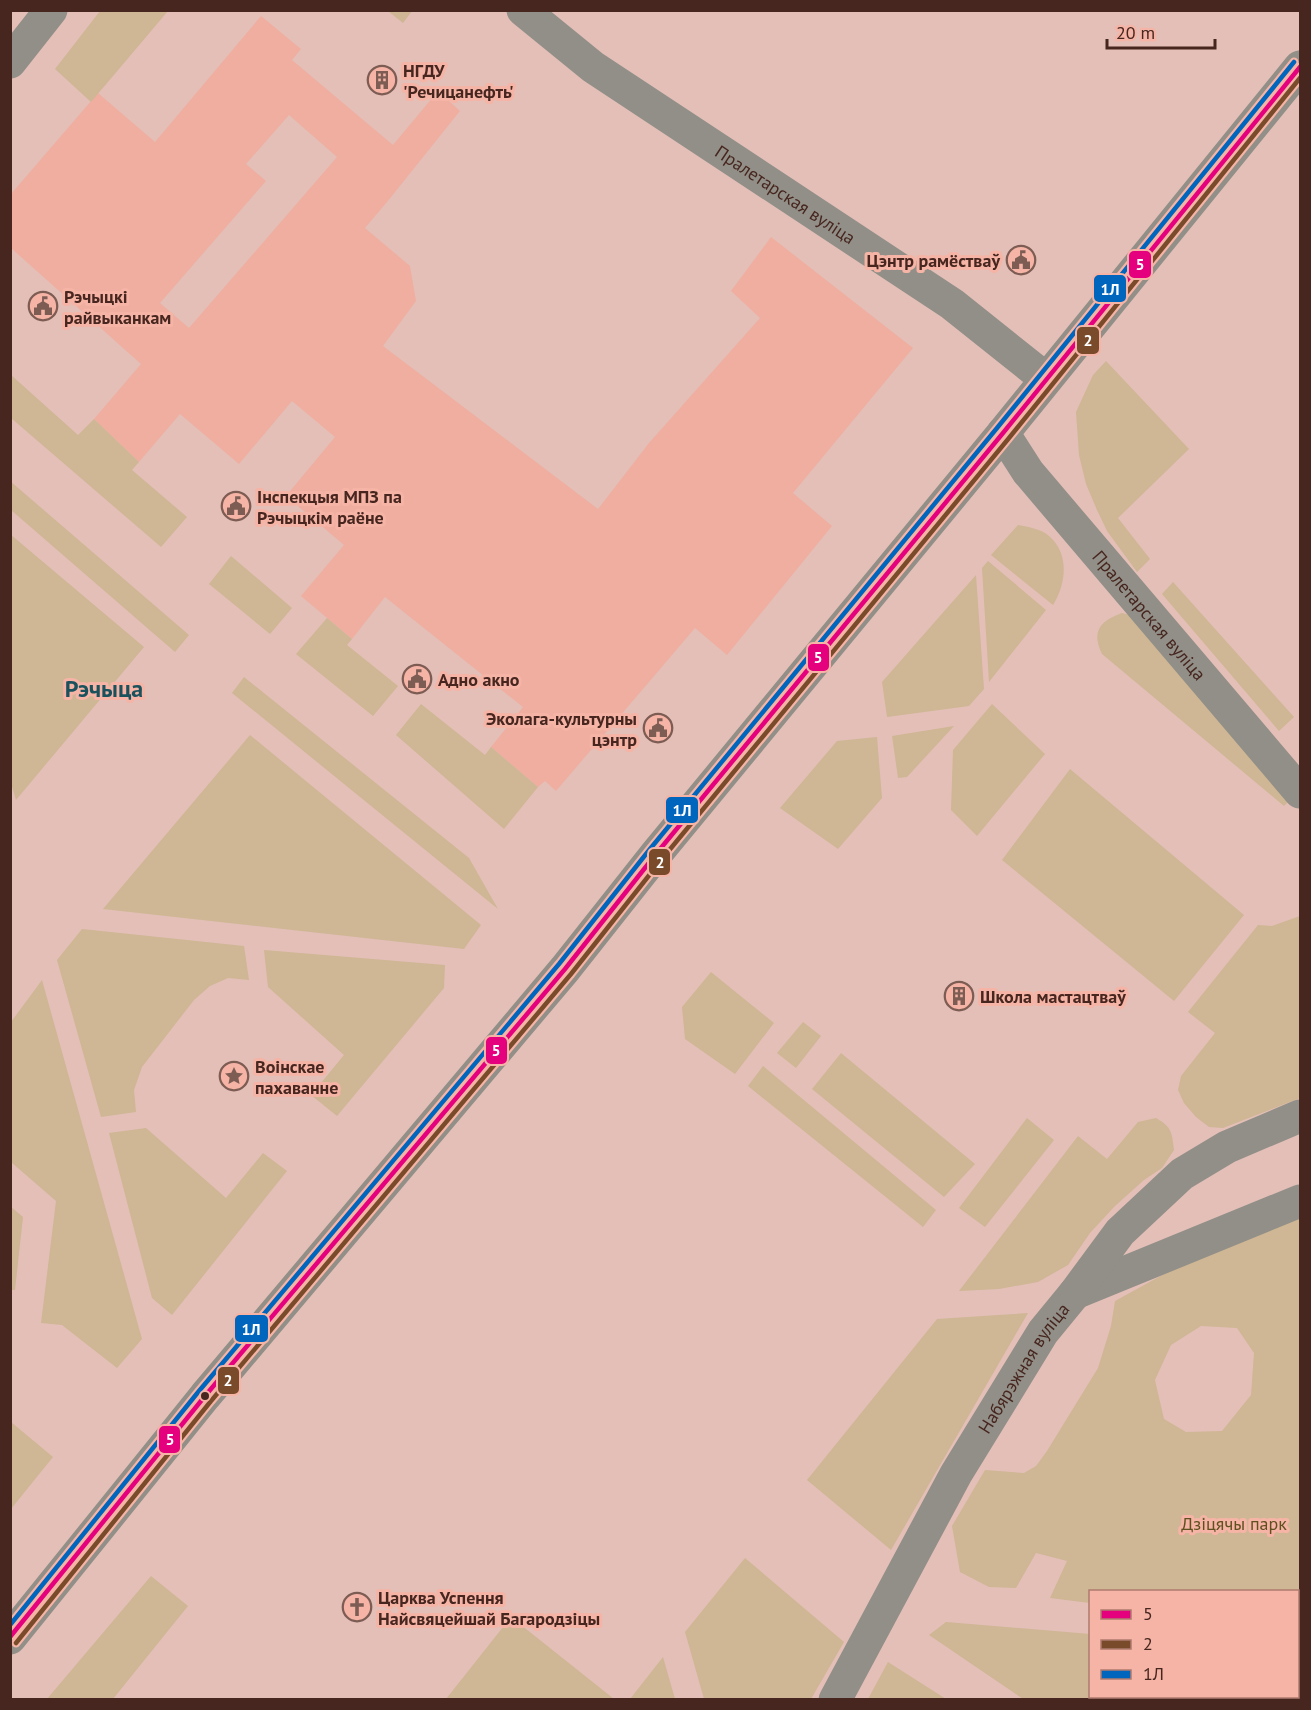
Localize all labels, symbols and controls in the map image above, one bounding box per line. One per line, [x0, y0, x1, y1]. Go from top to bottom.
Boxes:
scale bar [1107, 12, 1215, 50]
text: 20 m [1116, 21, 1155, 44]
place label: НГДУ 'Речицанефть' [403, 59, 514, 103]
building icon: НГДУ 'Речицанефть' [366, 64, 398, 96]
street label: Пралетарская вуліца [711, 139, 860, 249]
public building icon: Цэнтр рамёстваў [1005, 244, 1037, 276]
place label: Цэнтр рамёстваў [866, 249, 1000, 272]
line badge: 5 [1128, 250, 1152, 279]
text: 5 [1135, 254, 1145, 274]
line badge: 1Л [1093, 274, 1127, 303]
text: 1Л [1100, 279, 1120, 299]
place label: Рэчыцкі райвыканкам [64, 285, 171, 329]
public building icon: Рэчыцкі райвыканкам [27, 290, 59, 322]
line badge: 2 [1076, 326, 1100, 355]
text: 2 [1083, 330, 1093, 350]
place label: Інспекцыя МПЗ па Рэчыцкім раёне [257, 485, 402, 529]
public building icon: Інспекцыя МПЗ па Рэчыцкім раёне [220, 490, 252, 522]
street label: Пралетарская вуліца [1088, 545, 1211, 685]
line badge: 5 [807, 643, 830, 672]
text: 5 [813, 647, 823, 667]
public building icon: Адно акно [401, 663, 433, 695]
place label: Адно акно [438, 668, 520, 691]
district label: Рэчыца [65, 673, 143, 704]
place label: Эколага-культурны цэнтр [486, 707, 637, 751]
public building icon: Эколага-культурны цэнтр [642, 712, 674, 744]
line badge: 1Л [665, 796, 699, 824]
text: 1Л [672, 800, 692, 820]
line badge: 2 [648, 848, 671, 876]
text: 2 [655, 852, 665, 872]
building icon: Школа мастацтваў [943, 980, 975, 1012]
place label: Школа мастацтваў [980, 985, 1126, 1008]
line badge: 5 [485, 1036, 508, 1065]
text: 5 [491, 1040, 501, 1060]
place label: Воінскае пахаванне [255, 1055, 338, 1099]
place icon: Воінскае пахаванне [218, 1060, 250, 1092]
street label: Набярэжная вуліца [972, 1298, 1074, 1437]
line badge: 1Л [234, 1314, 269, 1343]
text: 1Л [241, 1319, 261, 1339]
line badge: 2 [217, 1366, 240, 1395]
text: 2 [223, 1370, 233, 1390]
unlabelled marker [199, 1390, 211, 1402]
line badge: 5 [158, 1425, 181, 1454]
text: 5 [165, 1429, 175, 1449]
park label: Дзіцячы парк [1181, 1512, 1287, 1535]
place label: Царква Успення Найсвяцейшай Багародзіцы [378, 1586, 600, 1630]
legend [1089, 1590, 1299, 1698]
church icon: Царква Успення Найсвяцейшай Багародзіцы [341, 1591, 373, 1623]
text: 5 [1143, 1602, 1153, 1625]
text: 2 [1143, 1632, 1153, 1655]
text: 1Л [1143, 1662, 1164, 1685]

